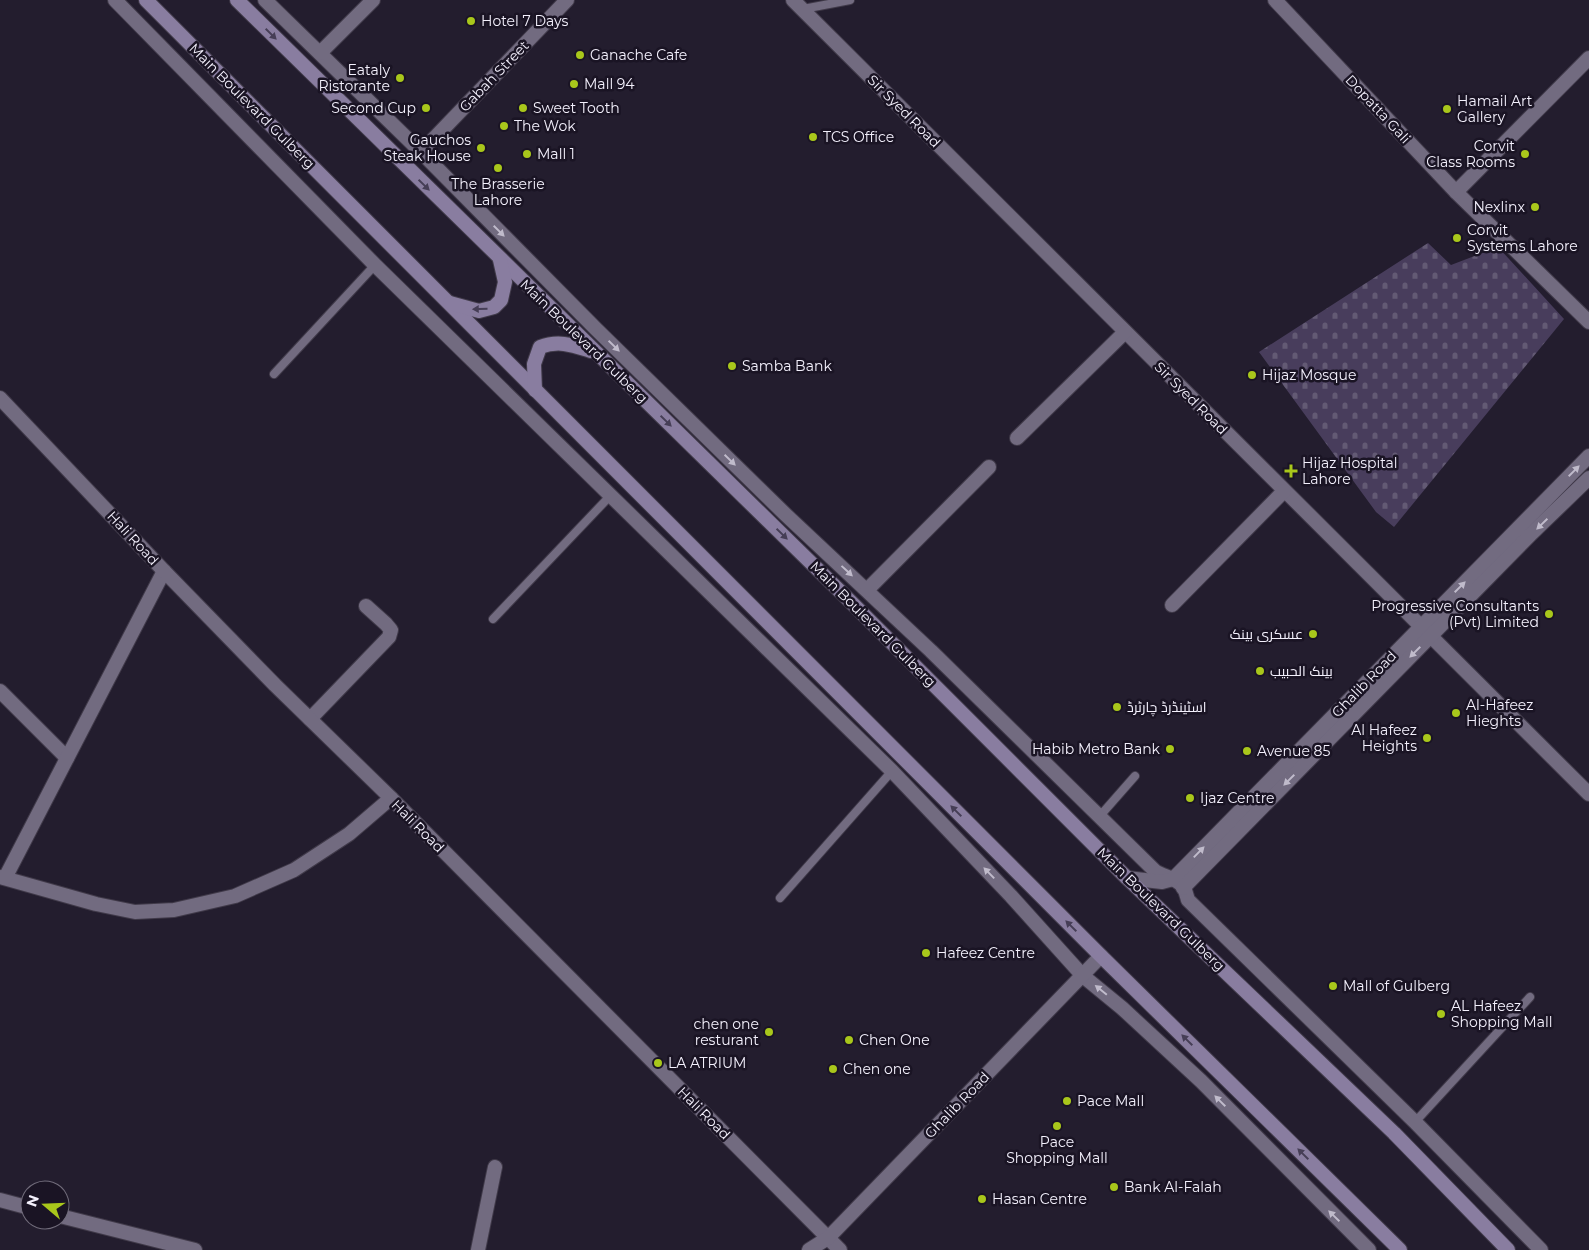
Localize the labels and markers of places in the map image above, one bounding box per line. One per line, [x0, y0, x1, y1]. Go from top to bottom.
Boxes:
place label: Hotel 7 Days [481, 12, 568, 30]
marker: Hotel 7 Days [465, 15, 477, 27]
place label: Ganache Cafe [590, 46, 687, 64]
marker: Ganache Cafe [574, 49, 586, 61]
place label: Eataly Ristorante [318, 61, 390, 95]
marker: Eataly Ristorante [394, 72, 406, 84]
place label: Mall 94 [584, 75, 635, 93]
marker: Mall 94 [568, 78, 580, 90]
place label: Hamail Art Gallery [1457, 92, 1533, 126]
place label: Second Cup [331, 99, 416, 117]
place label: Sweet Tooth [533, 99, 620, 117]
marker: Second Cup [420, 102, 432, 114]
marker: Sweet Tooth [517, 102, 529, 114]
marker: Hamail Art Gallery [1441, 103, 1453, 115]
place label: The Wok [514, 117, 576, 135]
marker: The Wok [498, 120, 510, 132]
place label: TCS Office [823, 128, 894, 146]
place label: Gauchos Steak House [384, 131, 471, 165]
marker: TCS Office [807, 131, 819, 143]
place label: Corvit Class Rooms [1426, 137, 1515, 171]
marker: Gauchos Steak House [475, 142, 487, 154]
place label: Mall 1 [537, 145, 575, 163]
marker: Mall 1 [521, 148, 533, 160]
marker: Corvit Class Rooms [1519, 148, 1531, 160]
marker: The Brasserie Lahore [492, 162, 504, 174]
place label: The Brasserie Lahore [451, 175, 545, 209]
place label: Nexlinx [1473, 198, 1526, 216]
marker: Nexlinx [1529, 201, 1541, 213]
place label: Corvit Systems Lahore [1467, 221, 1578, 255]
marker: Corvit Systems Lahore [1451, 232, 1463, 244]
place label: Samba Bank [742, 357, 832, 375]
marker: Samba Bank [726, 360, 738, 372]
place label: Hijaz Mosque [1262, 366, 1356, 384]
marker: Hijaz Mosque [1246, 369, 1258, 381]
place label: Hijaz Hospital Lahore [1302, 454, 1398, 488]
marker: Hijaz Hospital Lahore [1284, 464, 1298, 478]
place label: Progressive Consultants (Pvt) Limited [1371, 597, 1539, 631]
marker: Progressive Consultants (Pvt) Limited [1543, 608, 1555, 620]
place label: عسکری بینک [1230, 625, 1303, 643]
marker: عسکری بینک [1307, 628, 1319, 640]
place label: بينک الحبيب [1270, 662, 1333, 680]
marker: بينک الحبيب [1254, 665, 1266, 677]
place label: Al-Hafeez Hieghts [1466, 696, 1533, 730]
place label: اسٹینڈرڈ چارٹرڈ [1127, 698, 1207, 717]
marker: اسٹینڈرڈ چارٹرڈ [1111, 701, 1123, 713]
marker: Al-Hafeez Hieghts [1450, 707, 1462, 719]
place label: Al Hafeez Heights [1351, 721, 1417, 755]
marker: Al Hafeez Heights [1421, 732, 1433, 744]
place label: Habib Metro Bank [1032, 740, 1161, 758]
place label: Avenue 85 [1257, 742, 1330, 760]
marker: Habib Metro Bank [1164, 743, 1176, 755]
marker: Avenue 85 [1241, 745, 1253, 757]
place label: Ijaz Centre [1200, 789, 1275, 807]
marker: Ijaz Centre [1184, 792, 1196, 804]
place label: Hafeez Centre [936, 944, 1035, 962]
marker: Hafeez Centre [920, 947, 932, 959]
place label: Mall of Gulberg [1343, 977, 1450, 995]
marker: Mall of Gulberg [1327, 980, 1339, 992]
place label: AL Hafeez Shopping Mall [1451, 997, 1553, 1031]
marker: AL Hafeez Shopping Mall [1435, 1008, 1447, 1020]
place label: chen one resturant [693, 1015, 759, 1049]
marker: chen one resturant [763, 1026, 775, 1038]
place label: Chen One [859, 1031, 930, 1049]
marker: Chen One [843, 1034, 855, 1046]
place label: LA ATRIUM [668, 1054, 746, 1072]
marker: LA ATRIUM [652, 1057, 664, 1069]
place label: Chen one [843, 1060, 911, 1078]
marker: Chen one [827, 1063, 839, 1075]
place label: Pace Mall [1077, 1092, 1144, 1110]
marker: Pace Mall [1061, 1095, 1073, 1107]
marker: Pace Shopping Mall [1051, 1120, 1063, 1132]
place label: Pace Shopping Mall [1006, 1133, 1108, 1167]
place label: Bank Al-Falah [1124, 1178, 1222, 1196]
marker: Bank Al-Falah [1108, 1181, 1120, 1193]
place label: Hasan Centre [992, 1190, 1087, 1208]
marker: Hasan Centre [976, 1193, 988, 1205]

